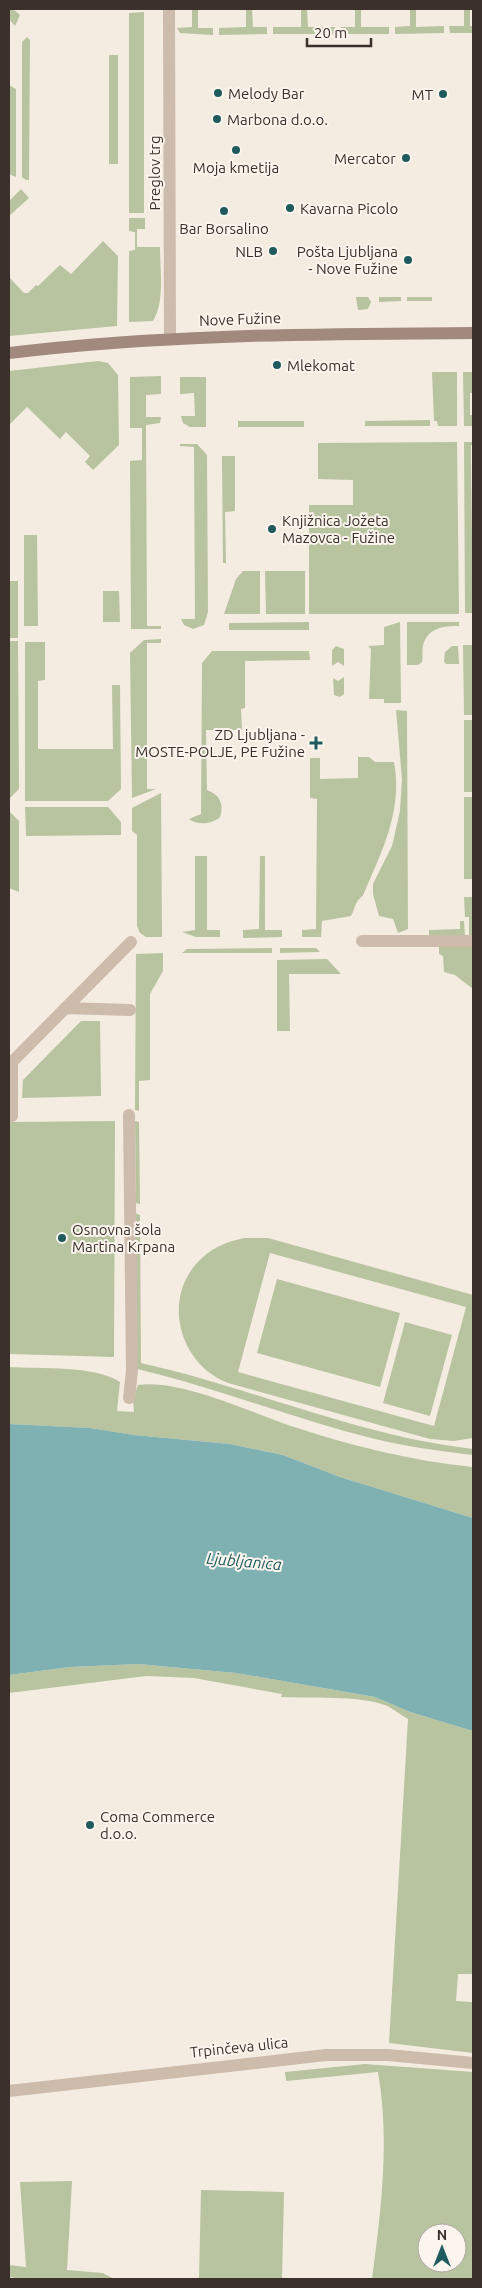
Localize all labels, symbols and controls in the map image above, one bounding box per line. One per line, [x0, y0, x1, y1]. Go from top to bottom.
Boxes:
scale bar [307, 15, 371, 47]
text: 20 m [314, 24, 347, 41]
place label: Melody Bar [228, 85, 305, 102]
place label: MT [412, 86, 434, 103]
marker: Melody Bar [212, 87, 224, 99]
marker: MT [437, 88, 449, 100]
place label: Marbona d.o.o. [227, 111, 328, 128]
marker: Marbona d.o.o. [211, 113, 223, 125]
street label: Preglov trg [146, 135, 163, 211]
marker: Moja kmetija [230, 144, 242, 156]
place label: Mercator [334, 150, 396, 167]
marker: Mercator [400, 152, 412, 164]
place label: Moja kmetija [193, 159, 279, 176]
place label: Kavarna Picolo [300, 200, 398, 217]
marker: Kavarna Picolo [284, 202, 296, 214]
marker: Bar Borsalino [218, 205, 230, 217]
place label: Bar Borsalino [179, 220, 269, 237]
place label: NLB [235, 243, 263, 260]
place label: Pošta Ljubljana - Nove Fužine [297, 243, 398, 277]
marker: NLB [267, 245, 279, 257]
marker: Pošta Ljubljana - Nove Fužine [402, 254, 414, 266]
street label: Nove Fužine [199, 309, 281, 329]
place label: Mlekomat [287, 357, 355, 374]
marker: Mlekomat [271, 359, 283, 371]
place label: Knjižnica Jožeta Mazovca - Fužine [282, 512, 395, 546]
marker: Knjižnica Jožeta Mazovca - Fužine [266, 523, 278, 535]
place label: ZD Ljubljana - MOSTE-POLJE, PE Fužine [135, 726, 305, 760]
marker: ZD Ljubljana - MOSTE-POLJE, PE Fužine [309, 736, 323, 750]
place label: Osnovna šola Martina Krpana [72, 1221, 175, 1255]
marker: Osnovna šola Martina Krpana [56, 1232, 68, 1244]
water label: Ljubljanica [206, 1549, 283, 1573]
place label: Coma Commerce d.o.o. [100, 1808, 215, 1842]
marker: Coma Commerce d.o.o. [84, 1819, 96, 1831]
street label: Trpinčeva ulica [189, 2033, 289, 2061]
north arrow [417, 2223, 467, 2273]
text: N [437, 2227, 447, 2243]

